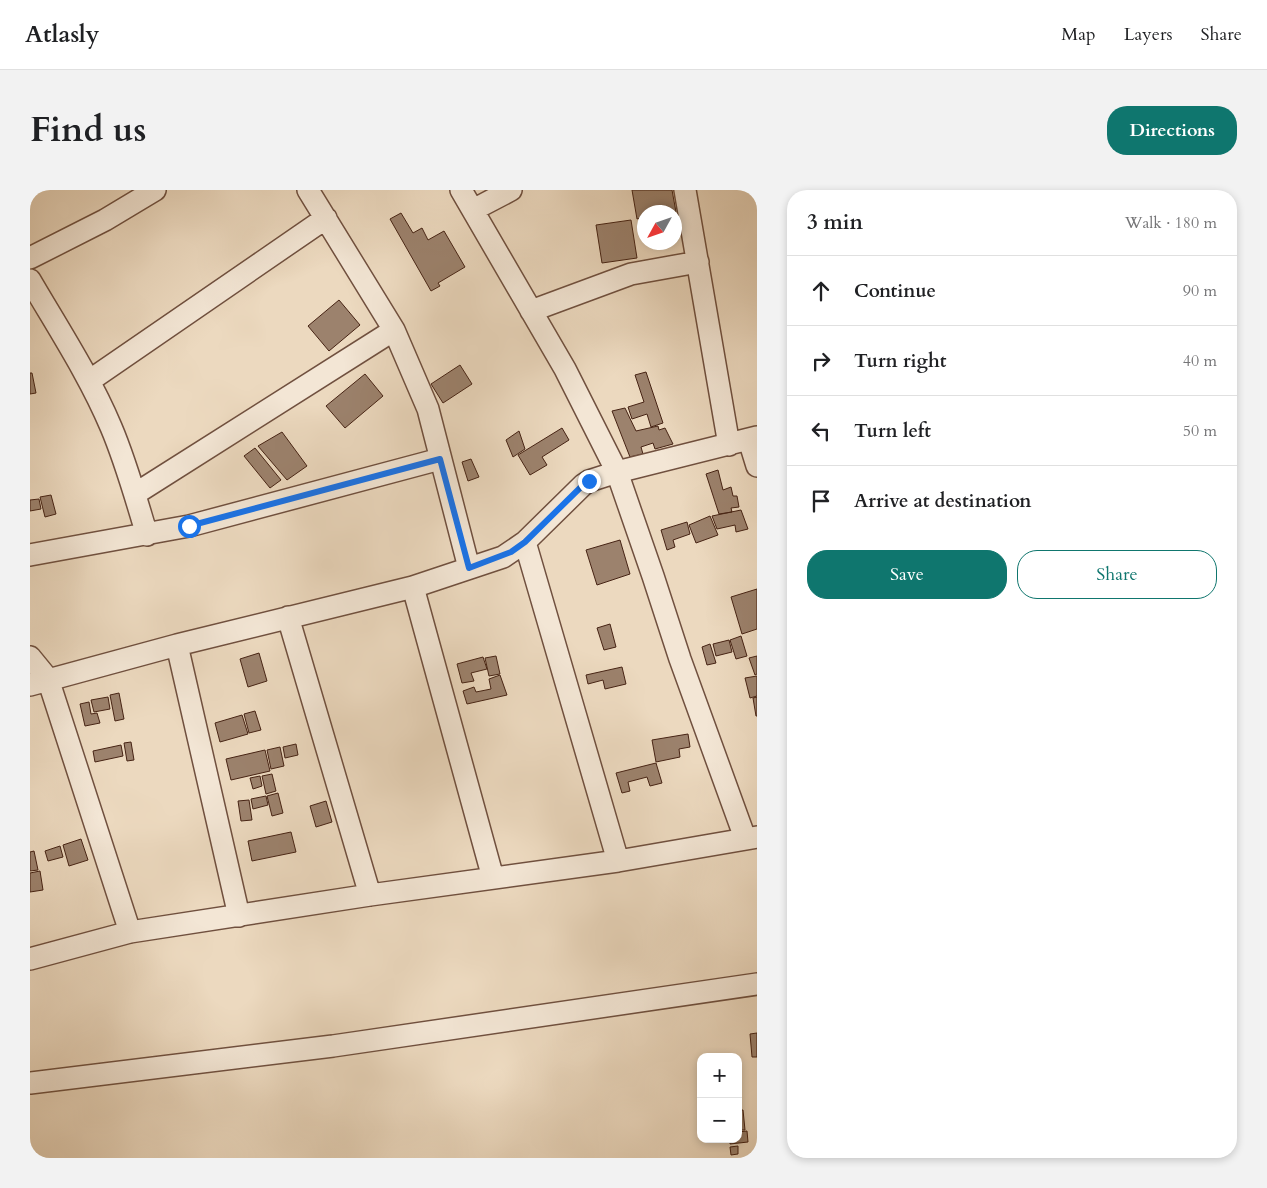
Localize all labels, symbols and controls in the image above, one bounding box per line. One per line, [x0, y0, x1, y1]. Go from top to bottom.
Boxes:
text: Atlasly [25, 18, 99, 51]
text: Map [1061, 22, 1096, 47]
text: Layers [1124, 22, 1173, 47]
text: Share [1201, 22, 1242, 47]
text: Find us [30, 106, 146, 154]
button: Directions [1107, 106, 1237, 155]
north arrow [637, 205, 682, 250]
text: 3 min [807, 208, 863, 237]
text: Walk · 180 m [1125, 212, 1217, 234]
icon: ahead [807, 277, 835, 305]
text: Continue [854, 278, 936, 304]
text: 90 m [1183, 280, 1217, 302]
icon: right [807, 347, 835, 375]
text: Turn right [854, 348, 946, 374]
text: 40 m [1183, 350, 1217, 372]
icon: left [807, 417, 835, 445]
text: Turn left [854, 418, 931, 444]
text: 50 m [1183, 420, 1217, 442]
route end [578, 470, 601, 493]
icon: arrive [807, 487, 835, 515]
text: Arrive at destination [854, 488, 1031, 514]
route start [178, 515, 201, 538]
button: Save [807, 550, 1007, 599]
button: Share [1017, 550, 1217, 599]
map controls [697, 1053, 742, 1143]
button: + [697, 1053, 742, 1098]
button: − [697, 1098, 742, 1143]

